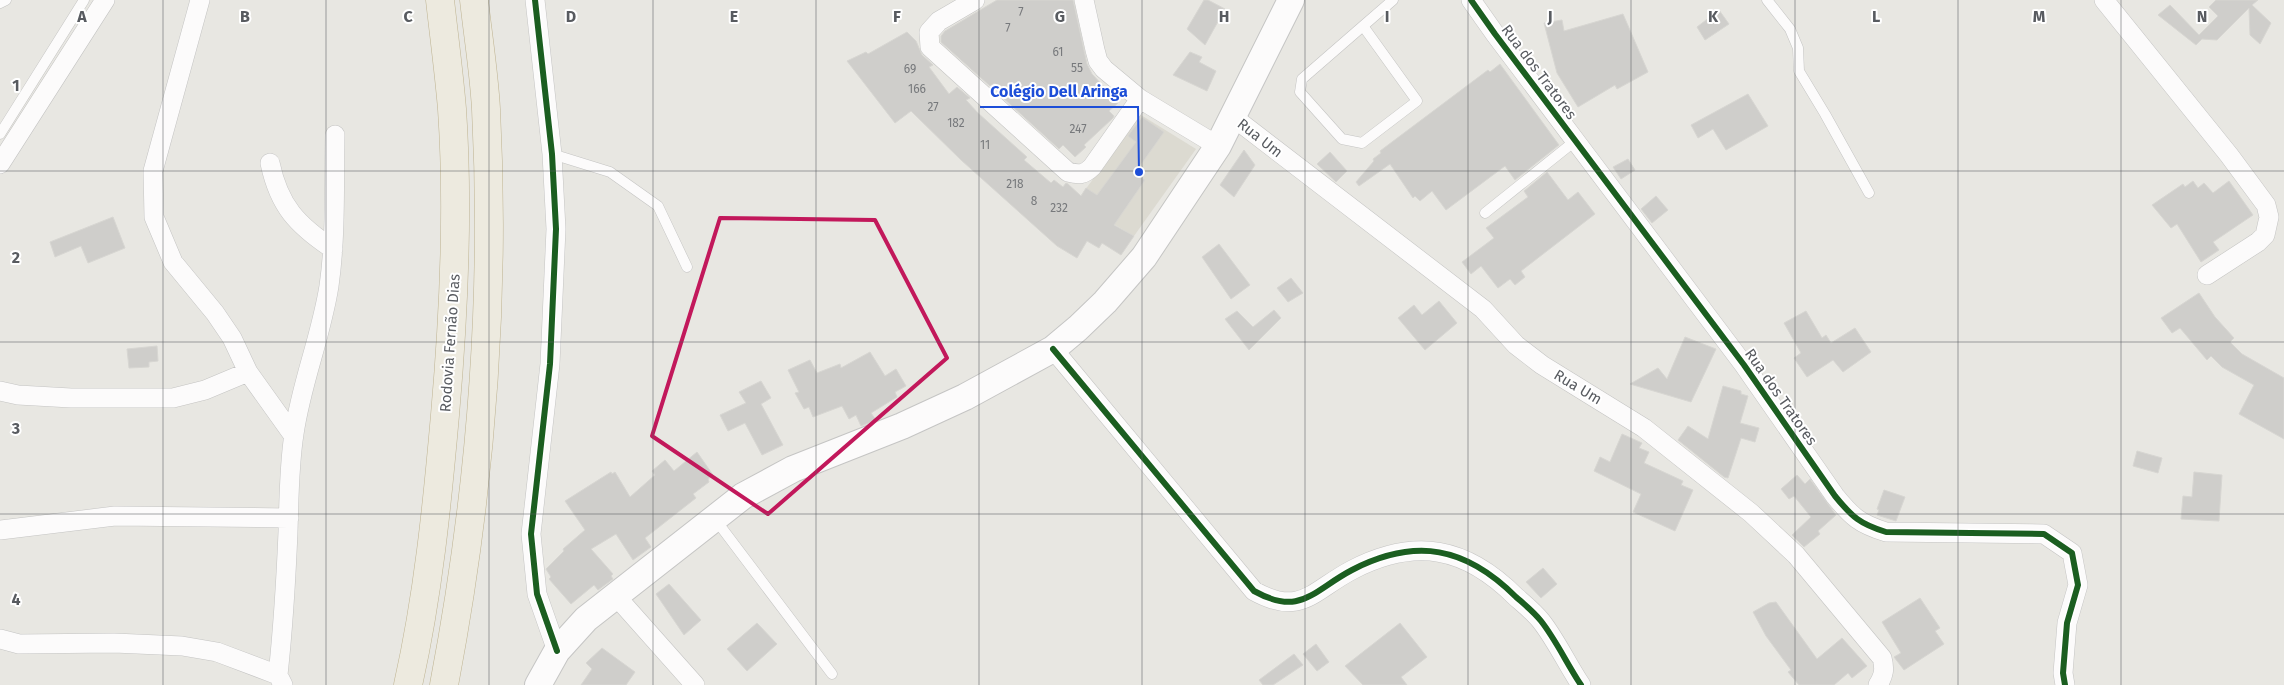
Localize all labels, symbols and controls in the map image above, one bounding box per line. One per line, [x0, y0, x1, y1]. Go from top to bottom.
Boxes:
house number: 7 [1018, 5, 1024, 19]
text: A [76, 7, 87, 26]
text: B [240, 7, 250, 26]
text: C [403, 7, 413, 26]
text: D [566, 7, 576, 26]
text: E [730, 7, 738, 26]
text: F [893, 7, 901, 26]
text: G [1055, 7, 1065, 26]
text: H [1219, 7, 1229, 26]
text: I [1385, 7, 1389, 26]
text: J [1546, 7, 1553, 26]
text: K [1708, 7, 1719, 26]
text: L [1872, 7, 1880, 26]
text: M [2033, 7, 2046, 26]
text: N [2197, 7, 2207, 26]
house number: 7 [1005, 21, 1011, 35]
street label: Rua dos Tratores [1498, 21, 1580, 123]
house number: 61 [1052, 45, 1064, 59]
house number: 55 [1071, 61, 1083, 75]
house number: 69 [904, 62, 916, 76]
text: 1 [12, 76, 20, 95]
callout: Colégio Dell Aringa [980, 76, 1138, 107]
house number: 166 [908, 82, 926, 96]
text: Colégio Dell Aringa [990, 82, 1128, 101]
house number: 27 [927, 100, 939, 114]
street label: Rua Um [1234, 115, 1286, 161]
house number: 182 [947, 116, 965, 130]
house number: 247 [1069, 122, 1087, 136]
house number: 11 [980, 138, 990, 152]
house number: 218 [1006, 177, 1024, 191]
house number: 8 [1031, 194, 1038, 208]
house number: 232 [1050, 201, 1068, 215]
text: 2 [12, 248, 20, 267]
street label: Rodovia Fernão Dias [436, 273, 464, 413]
street label: Rua dos Tratores [1741, 345, 1821, 449]
street label: Rua Um [1551, 366, 1605, 408]
text: 3 [11, 419, 20, 438]
text: 4 [11, 590, 21, 609]

